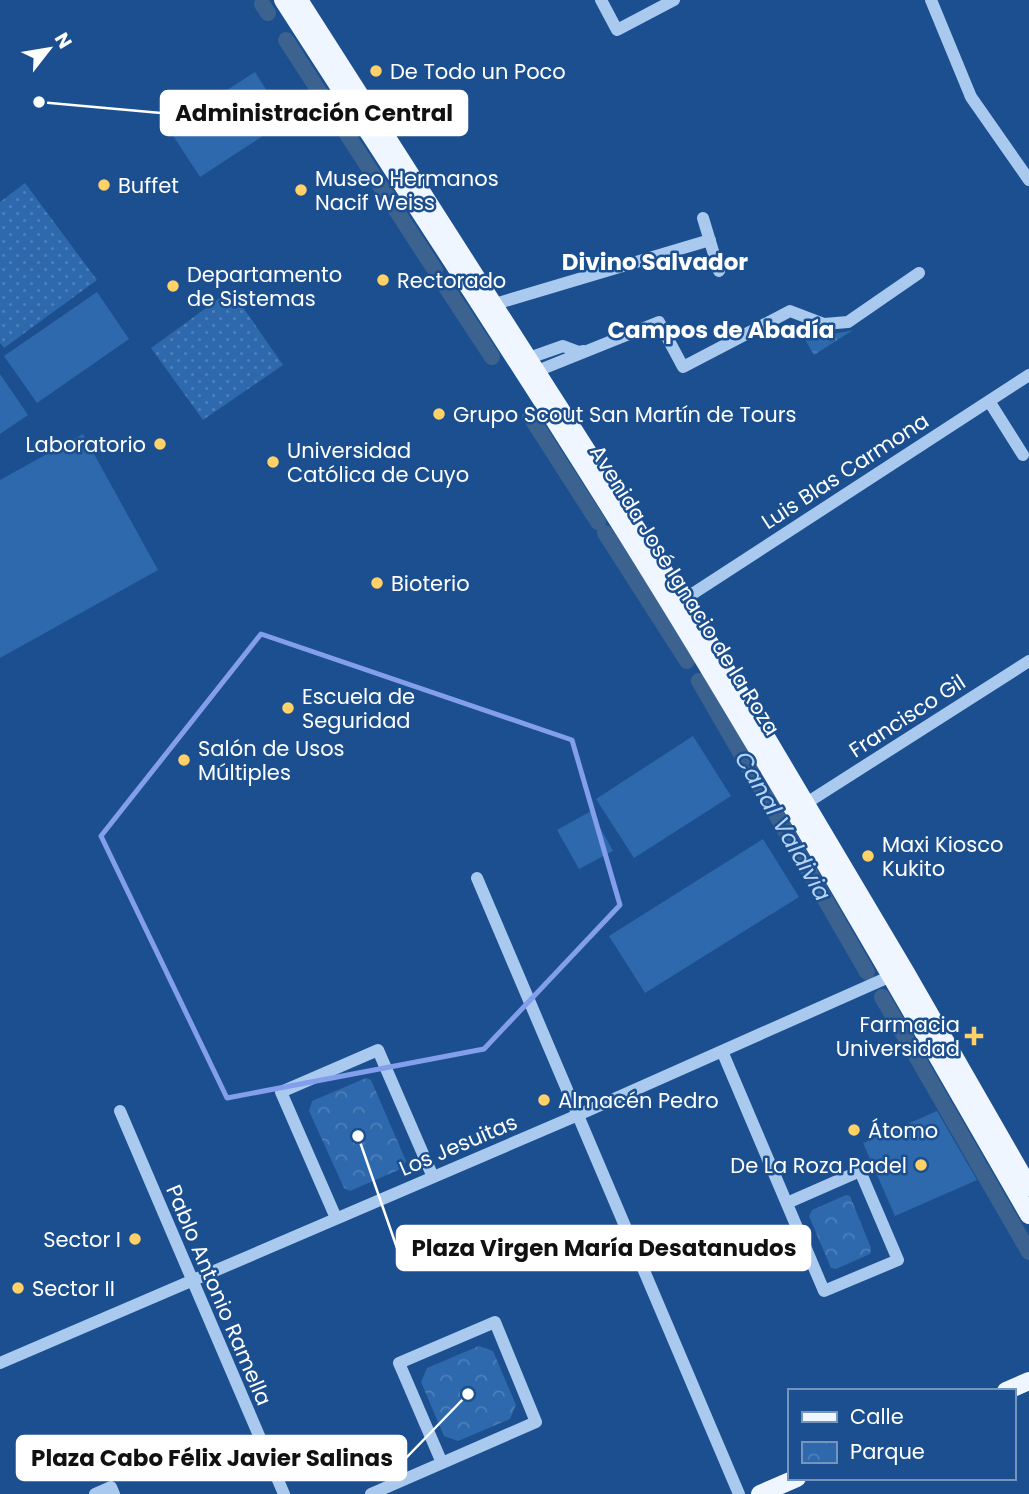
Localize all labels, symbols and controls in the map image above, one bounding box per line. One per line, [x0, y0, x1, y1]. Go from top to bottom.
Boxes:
north arrow [14, 14, 84, 84]
text: N [48, 27, 78, 54]
place label: De Todo un Poco [390, 57, 566, 86]
marker: De Todo un Poco [368, 63, 384, 79]
callout: Administración Central [161, 91, 467, 135]
text: Administración Central [175, 97, 453, 129]
place label: Museo Hermanos Nacif Weiss [315, 164, 499, 217]
place label: Buffet [118, 171, 179, 200]
marker: Buffet [96, 177, 112, 193]
marker: Museo Hermanos Nacif Weiss [293, 182, 309, 198]
district label: Divino Salvador [562, 246, 748, 278]
place label: Departamento de Sistemas [187, 260, 342, 313]
place label: Rectorado [397, 266, 506, 295]
marker: Rectorado [375, 272, 391, 288]
marker: Departamento de Sistemas [165, 278, 181, 294]
district label: Campos de Abadía [608, 314, 834, 346]
place label: Grupo Scout San Martín de Tours [453, 400, 796, 429]
marker: Grupo Scout San Martín de Tours [431, 406, 447, 422]
street label: Luis Blas Carmona [756, 406, 934, 536]
place label: Laboratorio [26, 430, 146, 459]
marker: Laboratorio [152, 436, 168, 452]
place label: Universidad Católica de Cuyo [287, 436, 469, 489]
street label: Avenida José Ignacio de la Roza [583, 439, 787, 741]
marker: Universidad Católica de Cuyo [265, 454, 281, 470]
place label: Bioterio [391, 569, 470, 598]
marker: Bioterio [369, 575, 385, 591]
street label: Francisco Gil [843, 668, 971, 764]
place label: Escuela de Seguridad [302, 682, 415, 735]
marker: Escuela de Seguridad [280, 700, 296, 716]
place label: Salón de Usos Múltiples [198, 734, 345, 787]
water label: Canal Valdivia [727, 745, 839, 907]
marker: Salón de Usos Múltiples [176, 752, 192, 768]
place label: Maxi Kiosco Kukito [882, 830, 1003, 883]
marker: Maxi Kiosco Kukito [860, 848, 876, 864]
place label: Farmacia Universidad [836, 1010, 960, 1063]
marker: Farmacia Universidad [966, 1028, 982, 1044]
place label: Almacén Pedro [558, 1086, 719, 1115]
marker: Almacén Pedro [536, 1092, 552, 1108]
street label: Los Jesuitas [395, 1107, 521, 1183]
place label: Átomo [868, 1116, 938, 1145]
marker: Átomo [846, 1122, 862, 1138]
place label: De La Roza Padel [730, 1151, 907, 1180]
marker: De La Roza Padel [913, 1157, 929, 1173]
street label: Pablo Antonio Ramella [159, 1180, 279, 1410]
place label: Sector I [43, 1225, 121, 1254]
callout: Plaza Virgen María Desatanudos [397, 1226, 810, 1270]
marker: Sector I [127, 1231, 143, 1247]
text: Plaza Virgen María Desatanudos [411, 1232, 797, 1264]
place label: Sector II [32, 1274, 115, 1303]
marker: Sector II [10, 1280, 26, 1296]
legend [788, 1389, 1015, 1480]
text: Calle [850, 1402, 904, 1431]
callout: Plaza Cabo Félix Javier Salinas [17, 1436, 406, 1480]
text: Parque [850, 1437, 925, 1466]
text: Plaza Cabo Félix Javier Salinas [31, 1442, 393, 1474]

